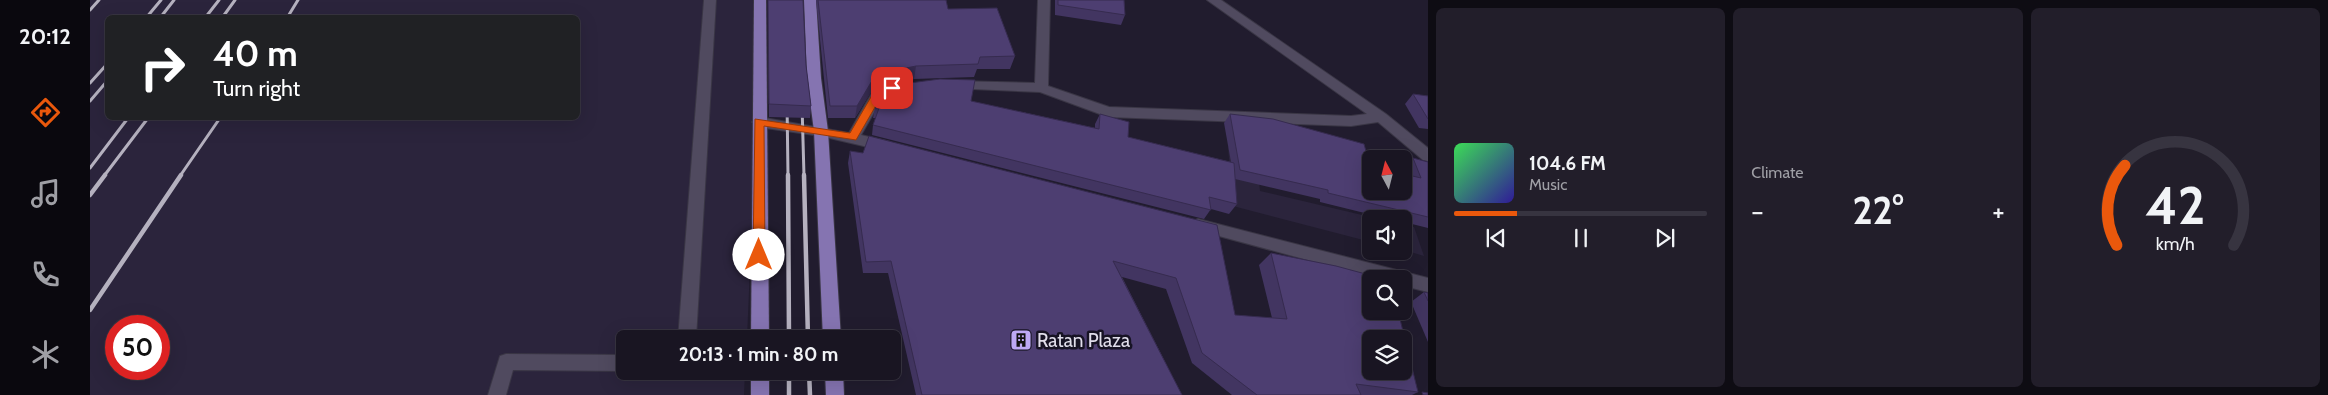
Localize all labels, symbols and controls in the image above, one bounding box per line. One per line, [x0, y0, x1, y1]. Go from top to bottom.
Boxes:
text: 20:12 [19, 23, 71, 50]
text: 40 m [213, 32, 298, 75]
icon: right [130, 35, 195, 100]
pin [871, 67, 913, 109]
icon: arrive [878, 74, 906, 102]
text: Turn right [213, 75, 300, 102]
icon: directions [28, 95, 63, 130]
north arrow [1362, 150, 1412, 200]
map controls [1362, 150, 1412, 380]
text: 104.6 FM [1529, 152, 1606, 175]
text: Climate [1751, 163, 1803, 182]
text: 42 [2145, 174, 2205, 237]
text: Music [1529, 175, 1567, 194]
icon: music [28, 176, 63, 211]
text: 22° [1852, 187, 1904, 234]
text: − [1751, 194, 1764, 228]
text: + [1992, 194, 2005, 228]
button: sound [1362, 210, 1412, 260]
icon: previous [1482, 224, 1510, 252]
icon: pause [1567, 224, 1595, 252]
icon: next [1651, 224, 1679, 252]
position arrow [732, 228, 784, 280]
text: km/h [2156, 233, 2195, 254]
icon: phone [28, 257, 63, 292]
button: search [1362, 270, 1412, 320]
speed limit sign: 50 [105, 315, 170, 380]
building icon: Ratan Plaza [1009, 328, 1033, 352]
place label: Ratan Plaza [1037, 329, 1130, 352]
button: layers [1362, 330, 1412, 380]
icon: climate [28, 337, 63, 372]
text: 20:13 · 1 min · 80 m [679, 343, 838, 366]

